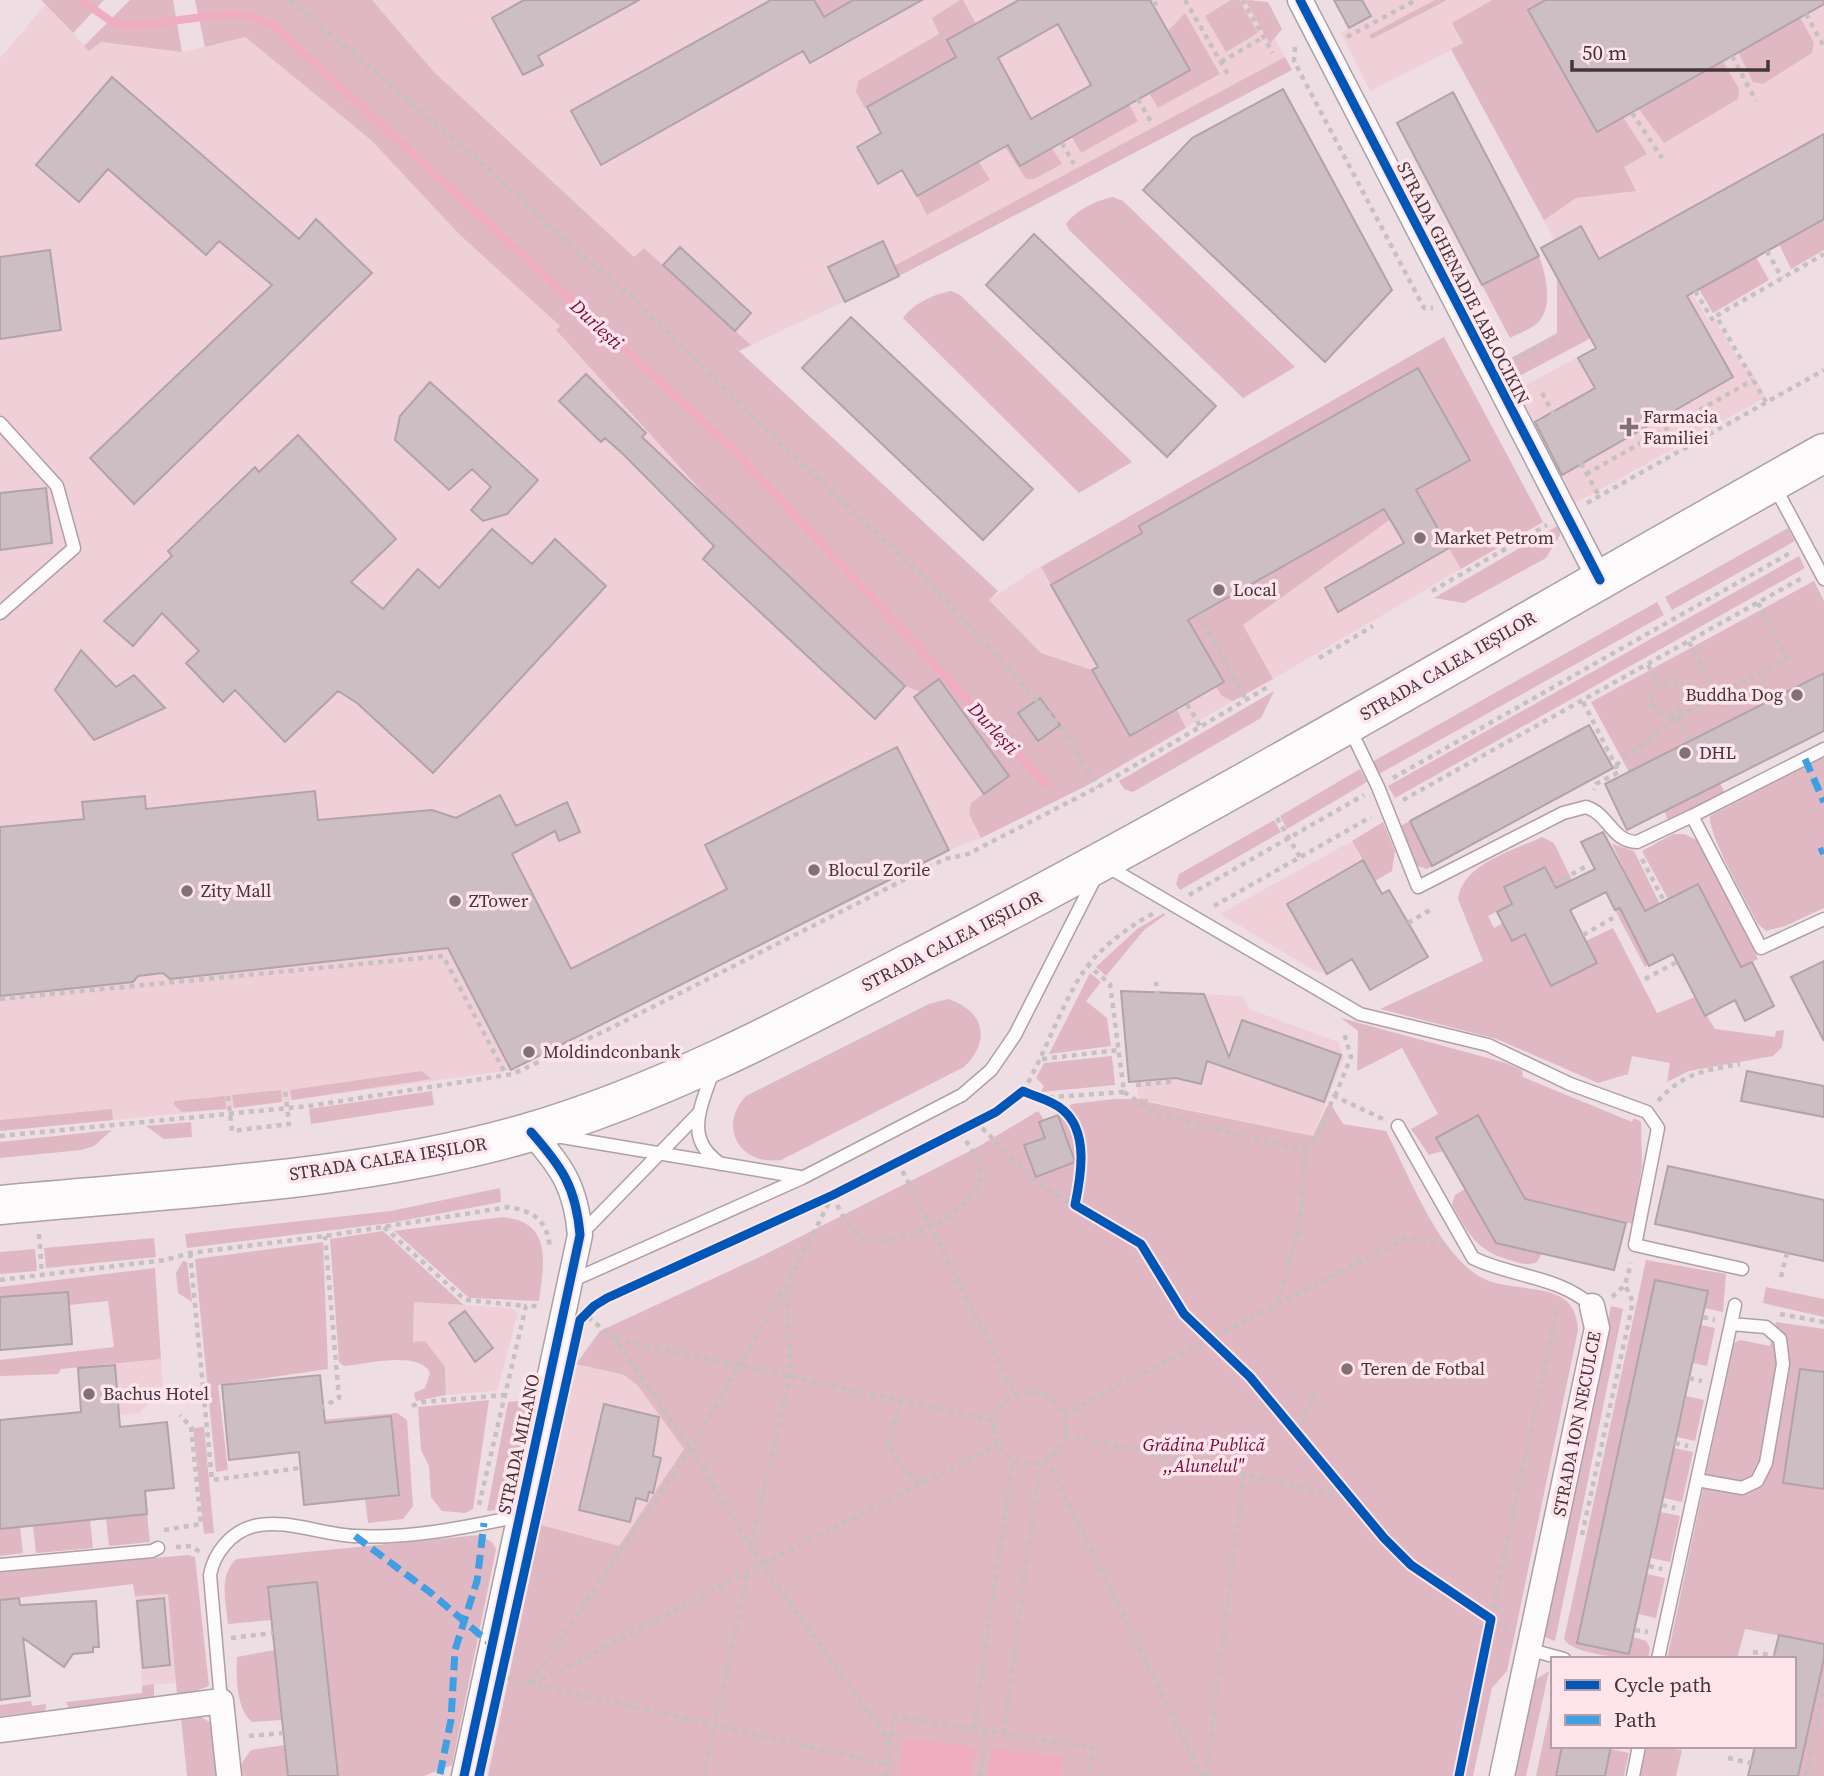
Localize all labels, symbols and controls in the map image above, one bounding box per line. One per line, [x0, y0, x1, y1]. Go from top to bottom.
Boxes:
scale bar [1572, 28, 1768, 72]
text: 50 m [1582, 38, 1627, 67]
street label: STRADA GHENADIE IABLOCIKIN [1391, 157, 1536, 408]
water label: Durlești [564, 292, 629, 355]
place label: Farmacia Familiei [1643, 404, 1719, 450]
marker: Farmacia Familiei [1621, 419, 1637, 435]
place label: Market Petrom [1434, 525, 1554, 550]
marker: Market Petrom [1412, 530, 1428, 546]
place label: Local [1233, 577, 1277, 602]
marker: Local [1211, 582, 1227, 598]
street label: STRADA CALEA IEȘILOR [1355, 605, 1541, 726]
place label: Buddha Dog [1685, 682, 1783, 707]
marker: Buddha Dog [1789, 687, 1805, 703]
water label: Durlești [962, 695, 1025, 760]
place label: DHL [1699, 740, 1736, 765]
marker: DHL [1677, 745, 1693, 761]
place label: Blocul Zorile [828, 857, 931, 882]
marker: Blocul Zorile [806, 862, 822, 878]
place label: Zity Mall [201, 878, 271, 903]
marker: Zity Mall [179, 883, 195, 899]
street label: STRADA CALEA IEȘILOR [857, 884, 1047, 997]
place label: ZTower [469, 888, 529, 913]
marker: ZTower [447, 893, 463, 909]
place label: Moldindconbank [543, 1039, 681, 1064]
marker: Moldindconbank [521, 1044, 537, 1060]
street label: STRADA CALEA IEȘILOR [287, 1131, 489, 1186]
street label: STRADA ION NECULCE [1546, 1329, 1607, 1518]
place label: Teren de Fotbal [1361, 1356, 1485, 1381]
marker: Teren de Fotbal [1339, 1361, 1355, 1377]
street label: STRADA MILANO [491, 1372, 546, 1516]
place label: Bachus Hotel [103, 1381, 209, 1406]
marker: Bachus Hotel [81, 1386, 97, 1402]
park label: Grădina Publică ,,Alunelul" [1143, 1432, 1266, 1478]
legend [1551, 1657, 1796, 1748]
text: Cycle path [1614, 1670, 1712, 1699]
text: Path [1614, 1705, 1657, 1734]

